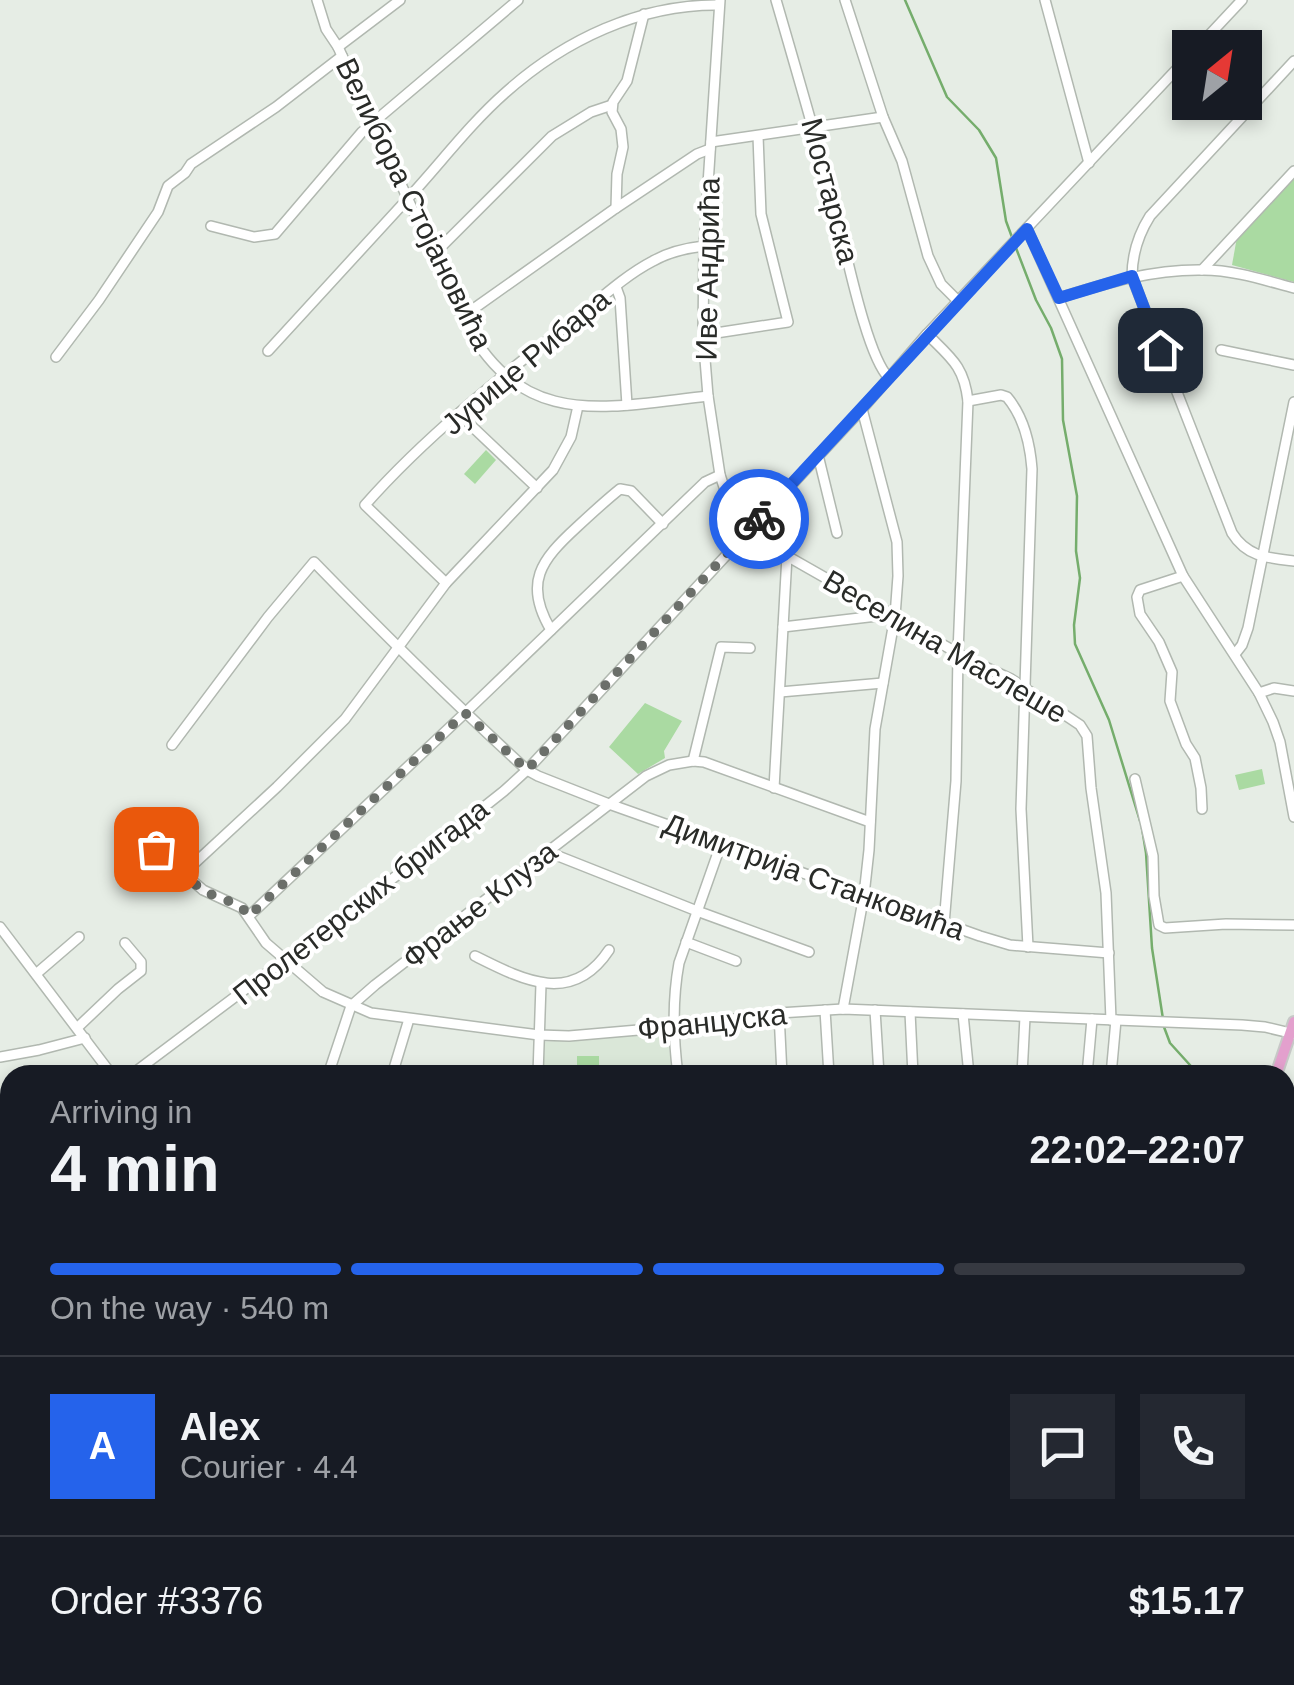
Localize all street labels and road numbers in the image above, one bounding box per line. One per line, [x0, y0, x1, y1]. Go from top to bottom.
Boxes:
street label: Велибора Стојановића [329, 53, 500, 355]
street label: Мостарска [795, 115, 866, 268]
street label: Иве Андрића [689, 177, 726, 361]
street label: Јурице Рибара [435, 282, 616, 441]
street label: Веселина Маслеше [818, 563, 1073, 730]
street label: Пролетерских бригада [227, 792, 495, 1011]
street label: Димитрија Станковића [659, 807, 969, 946]
street label: Фрање Клуза [396, 834, 563, 975]
street label: Француска [636, 997, 789, 1046]

